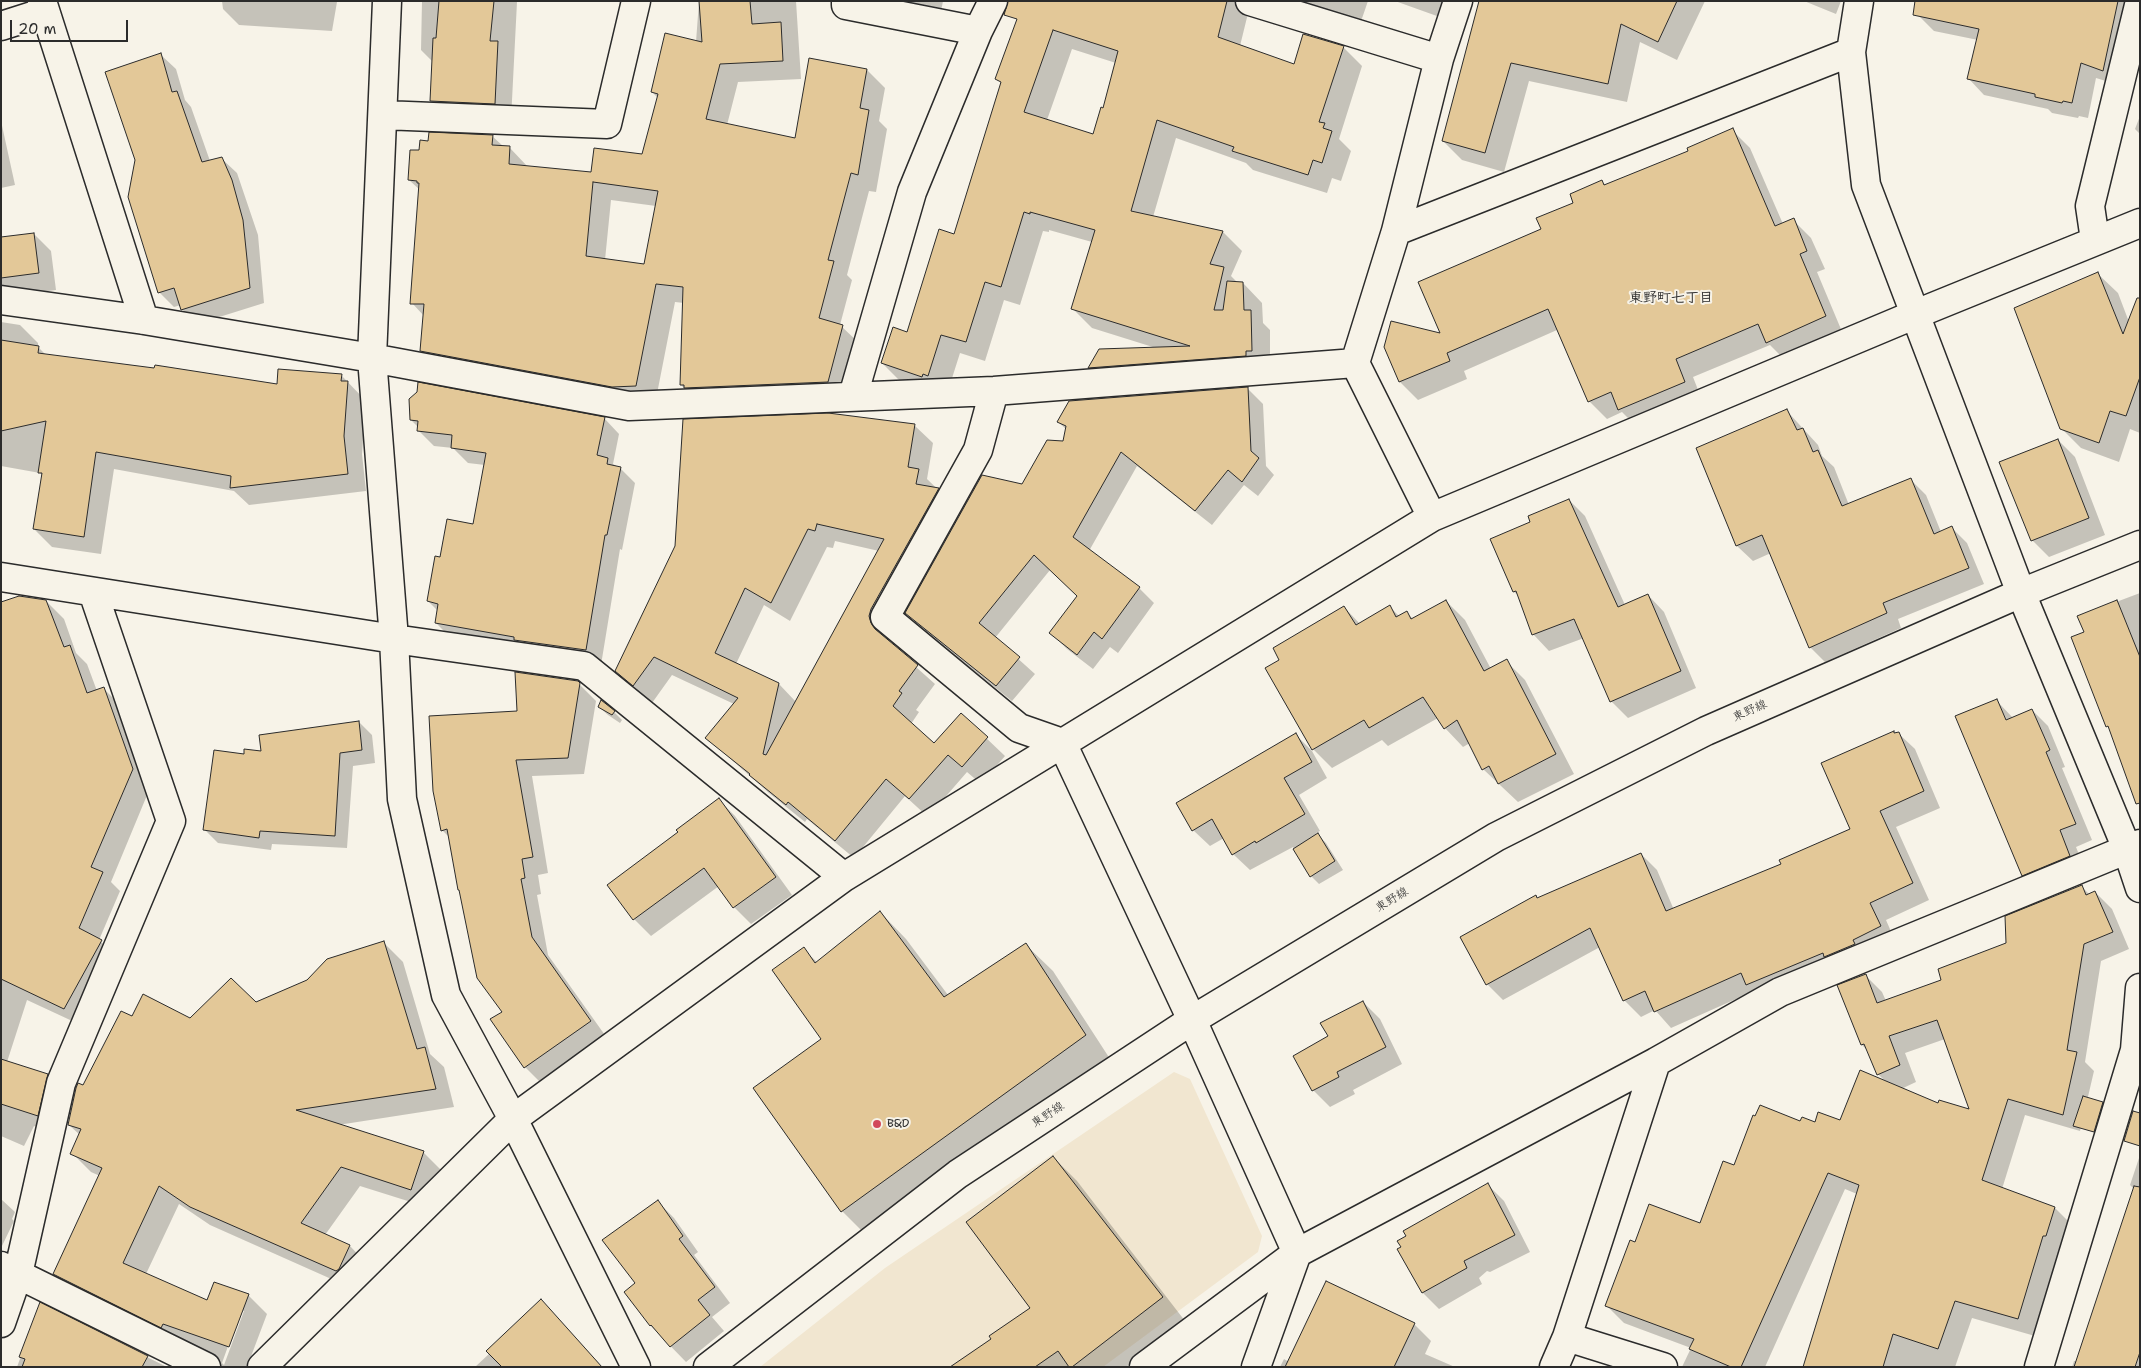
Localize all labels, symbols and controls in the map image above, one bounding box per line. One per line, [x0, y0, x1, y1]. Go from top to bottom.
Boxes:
scale bar [12, 10, 130, 42]
text: 20 m [18, 19, 57, 39]
district label: 東野町七丁目 [1629, 290, 1713, 306]
street label: 東野線 [1731, 697, 1769, 725]
street label: 東野線 [1373, 885, 1411, 915]
street label: 東野線 [1029, 1099, 1067, 1131]
place label: B&D [887, 1117, 909, 1131]
marker: B&D [871, 1118, 883, 1130]

